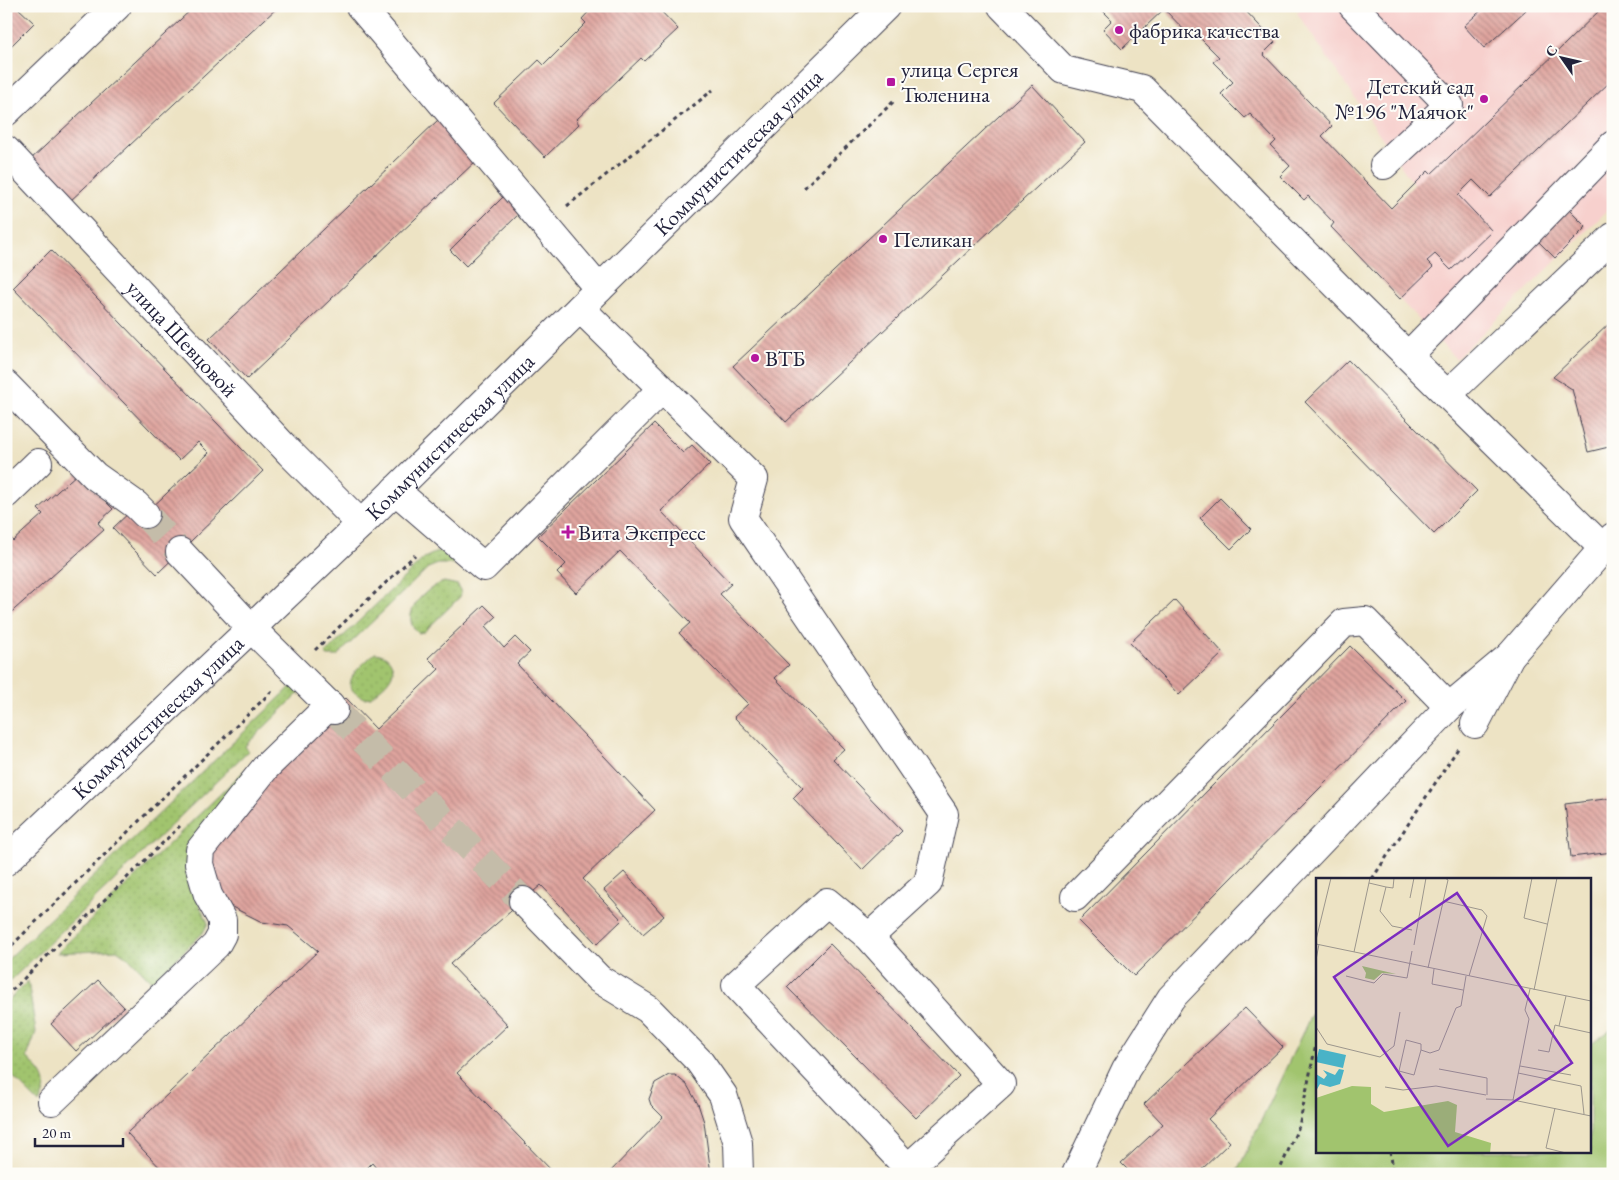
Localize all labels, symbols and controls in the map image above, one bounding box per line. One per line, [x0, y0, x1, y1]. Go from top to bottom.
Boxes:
place label: фабрика качества [1129, 16, 1280, 45]
marker: фабрика качества [1113, 24, 1125, 36]
north arrow [1536, 32, 1586, 82]
text: С [1541, 42, 1561, 60]
place label: улица Сергея Тюленина [901, 55, 1019, 109]
street label: Коммунистическая улица [647, 62, 829, 242]
place label: Детский сад №196 "Маячок" [1335, 72, 1474, 126]
marker: улица Сергея Тюленина [885, 76, 897, 88]
marker: Детский сад №196 "Маячок" [1478, 93, 1490, 105]
place label: Пеликан [893, 225, 972, 254]
marker: Пеликан [877, 233, 889, 245]
street label: улица Шевцовой [120, 273, 245, 403]
place label: ВТБ [765, 344, 805, 373]
street label: Коммунистическая улица [359, 347, 540, 526]
marker: ВТБ [749, 352, 761, 364]
place label: Вита Экспресс [578, 518, 706, 547]
marker: Вита Экспресс [562, 526, 574, 538]
street label: Коммунистическая улица [66, 629, 250, 805]
inset map [1316, 878, 1592, 1152]
scale bar [35, 1115, 122, 1147]
text: 20 m [42, 1123, 71, 1142]

